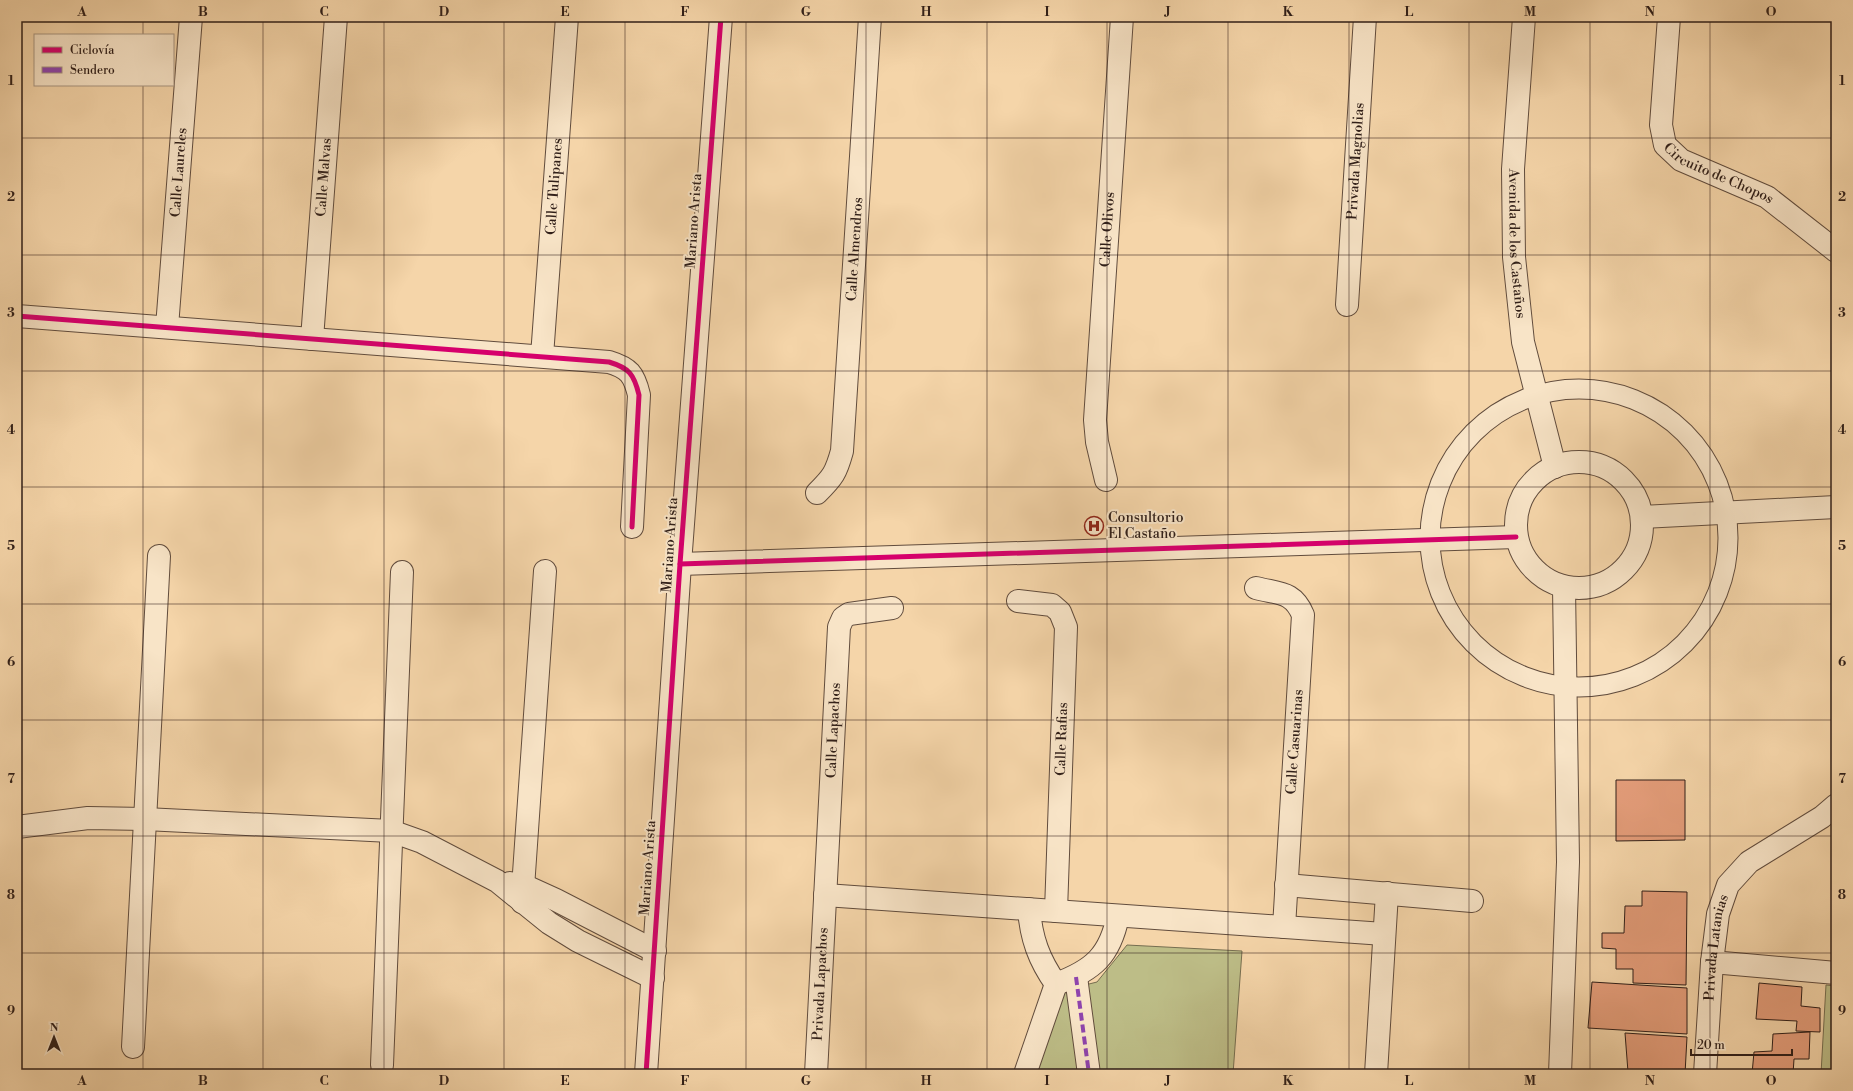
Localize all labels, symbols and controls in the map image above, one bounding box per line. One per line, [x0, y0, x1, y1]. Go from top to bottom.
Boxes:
text: A [76, 4, 87, 20]
text: B [198, 4, 208, 20]
text: C [319, 4, 329, 20]
text: D [439, 4, 449, 20]
text: E [560, 4, 570, 20]
text: F [680, 4, 690, 20]
text: G [801, 4, 812, 20]
text: H [921, 4, 932, 20]
text: I [1044, 4, 1050, 20]
text: J [1163, 4, 1171, 20]
text: K [1283, 4, 1294, 20]
text: L [1405, 4, 1414, 20]
text: M [1524, 4, 1536, 20]
text: N [1645, 4, 1656, 20]
text: O [1766, 4, 1777, 20]
legend [34, 34, 174, 86]
text: Ciclovía [70, 43, 115, 58]
text: Sendero [70, 63, 115, 78]
text: 1 [8, 73, 15, 89]
text: 1 [1839, 73, 1846, 89]
street label: Privada Magnolias [1343, 102, 1369, 220]
street label: Calle Laureles [167, 127, 191, 218]
street label: Calle Malvas [312, 137, 336, 217]
street label: Calle Tulipanes [542, 137, 567, 236]
street label: Circuito de Chopos [1659, 139, 1778, 208]
street label: Avenida de los Castaños [1504, 167, 1529, 319]
street label: Mariano Arista [682, 172, 706, 269]
text: 2 [7, 189, 15, 205]
text: 2 [1838, 189, 1846, 205]
street label: Calle Olivos [1096, 191, 1119, 268]
street label: Calle Almendros [843, 197, 867, 302]
text: 3 [7, 305, 15, 321]
text: 3 [1838, 305, 1846, 321]
text: 4 [7, 422, 16, 438]
text: 4 [1838, 422, 1847, 438]
street label: Mariano Arista [658, 496, 682, 593]
place label: Consultorio El Castaño [1108, 509, 1184, 543]
hospital icon: Consultorio El Castaño [1083, 515, 1105, 537]
text: 5 [7, 538, 15, 554]
text: 5 [1838, 538, 1846, 554]
text: 6 [7, 654, 15, 670]
text: 6 [1838, 654, 1846, 670]
street label: Calle Lapachos [822, 682, 845, 779]
street label: Calle Casuarinas [1282, 689, 1308, 795]
street label: Calle Rafias [1052, 702, 1072, 776]
text: 7 [7, 771, 15, 787]
text: 7 [1838, 771, 1846, 787]
street label: Mariano Arista [636, 819, 660, 916]
text: 8 [7, 887, 15, 903]
text: 8 [1838, 887, 1846, 903]
street label: Privada Latanias [1701, 892, 1733, 1001]
street label: Privada Lapachos [809, 927, 833, 1041]
text: 9 [7, 1003, 15, 1019]
text: 9 [1838, 1003, 1846, 1019]
north arrow [34, 1017, 74, 1057]
text: N [50, 1021, 59, 1035]
scale bar [1691, 1031, 1792, 1057]
text: 20 m [1697, 1038, 1725, 1053]
text: A [76, 1073, 87, 1089]
text: B [198, 1073, 208, 1089]
text: C [319, 1073, 329, 1089]
text: D [439, 1073, 449, 1089]
text: E [560, 1073, 570, 1089]
text: F [680, 1073, 690, 1089]
text: G [801, 1073, 812, 1089]
text: H [921, 1073, 932, 1089]
text: I [1044, 1073, 1050, 1089]
text: J [1163, 1073, 1171, 1089]
text: K [1283, 1073, 1294, 1089]
text: L [1405, 1073, 1414, 1089]
text: M [1524, 1073, 1536, 1089]
text: N [1645, 1073, 1656, 1089]
text: O [1766, 1073, 1777, 1089]

